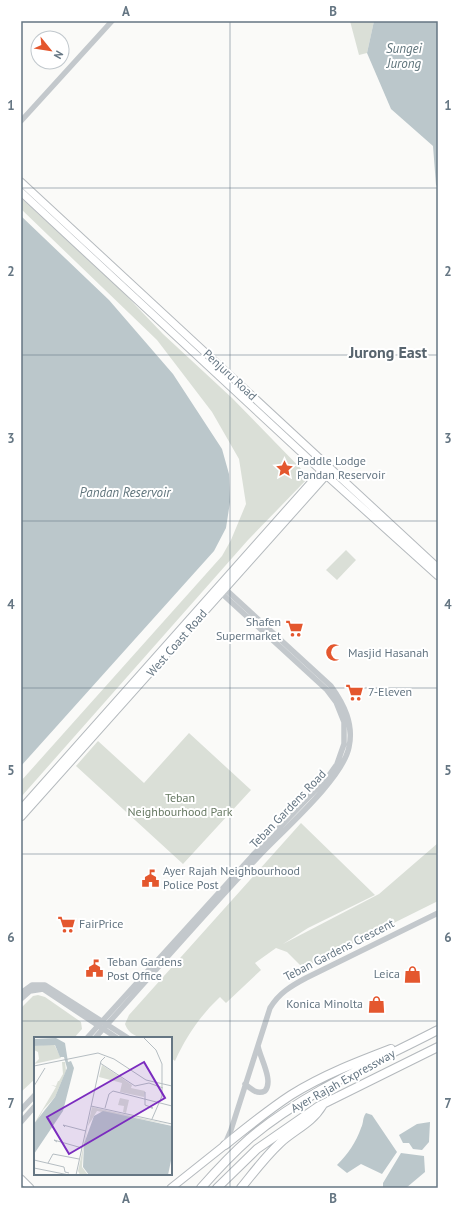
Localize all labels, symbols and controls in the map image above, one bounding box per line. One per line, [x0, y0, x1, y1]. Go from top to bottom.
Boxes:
text: A [122, 3, 130, 20]
text: B [329, 3, 337, 20]
north arrow [30, 30, 70, 70]
water label: Sungei Jurong [386, 40, 423, 72]
text: N [51, 48, 67, 62]
text: 1 [7, 97, 15, 114]
text: 1 [444, 97, 452, 114]
text: 2 [7, 263, 15, 280]
text: 2 [444, 263, 452, 280]
district label: Jurong East [348, 342, 427, 362]
street label: Penjuru Road [200, 346, 260, 403]
text: 3 [7, 430, 15, 447]
text: 3 [444, 430, 452, 447]
place label: Paddle Lodge Pandan Reservoir [297, 453, 385, 482]
place icon: Paddle Lodge Pandan Reservoir [274, 458, 294, 478]
water label: Pandan Reservoir [79, 484, 171, 501]
text: 4 [7, 596, 15, 613]
text: 4 [444, 596, 452, 613]
street label: West Coast Road [143, 606, 210, 679]
place label: Shafen Supermarket [216, 614, 281, 643]
supermarket icon: Shafen Supermarket [284, 619, 304, 639]
mosque icon: Masjid Hasanah [325, 643, 345, 663]
place label: Masjid Hasanah [348, 645, 429, 660]
supermarket icon: 7-Eleven [345, 682, 365, 702]
place label: 7-Eleven [368, 684, 412, 699]
text: 5 [7, 762, 15, 779]
text: 5 [444, 762, 452, 779]
street label: Teban Gardens Road [246, 766, 329, 851]
park label: Teban Neighbourhood Park [127, 790, 233, 819]
place label: Ayer Rajah Neighbourhood Police Post [163, 863, 300, 892]
public building icon: Ayer Rajah Neighbourhood Police Post [140, 868, 160, 888]
supermarket icon: FairPrice [56, 914, 76, 934]
street label: Teban Gardens Crescent [281, 915, 396, 984]
place label: FairPrice [79, 916, 123, 931]
text: 6 [7, 929, 15, 946]
text: 6 [444, 929, 452, 946]
place label: Teban Gardens Post Office [107, 954, 182, 983]
public building icon: Teban Gardens Post Office [84, 959, 104, 979]
shop icon: Leica [403, 964, 423, 984]
place label: Leica [374, 966, 400, 981]
shop icon: Konica Minolta [366, 994, 386, 1014]
place label: Konica Minolta [286, 996, 363, 1011]
inset map [34, 1037, 172, 1175]
street label: Ayer Rajah Expressway [288, 1045, 398, 1116]
text: 7 [7, 1095, 15, 1112]
text: 7 [444, 1095, 452, 1112]
text: A [122, 1190, 130, 1207]
text: B [329, 1190, 337, 1207]

